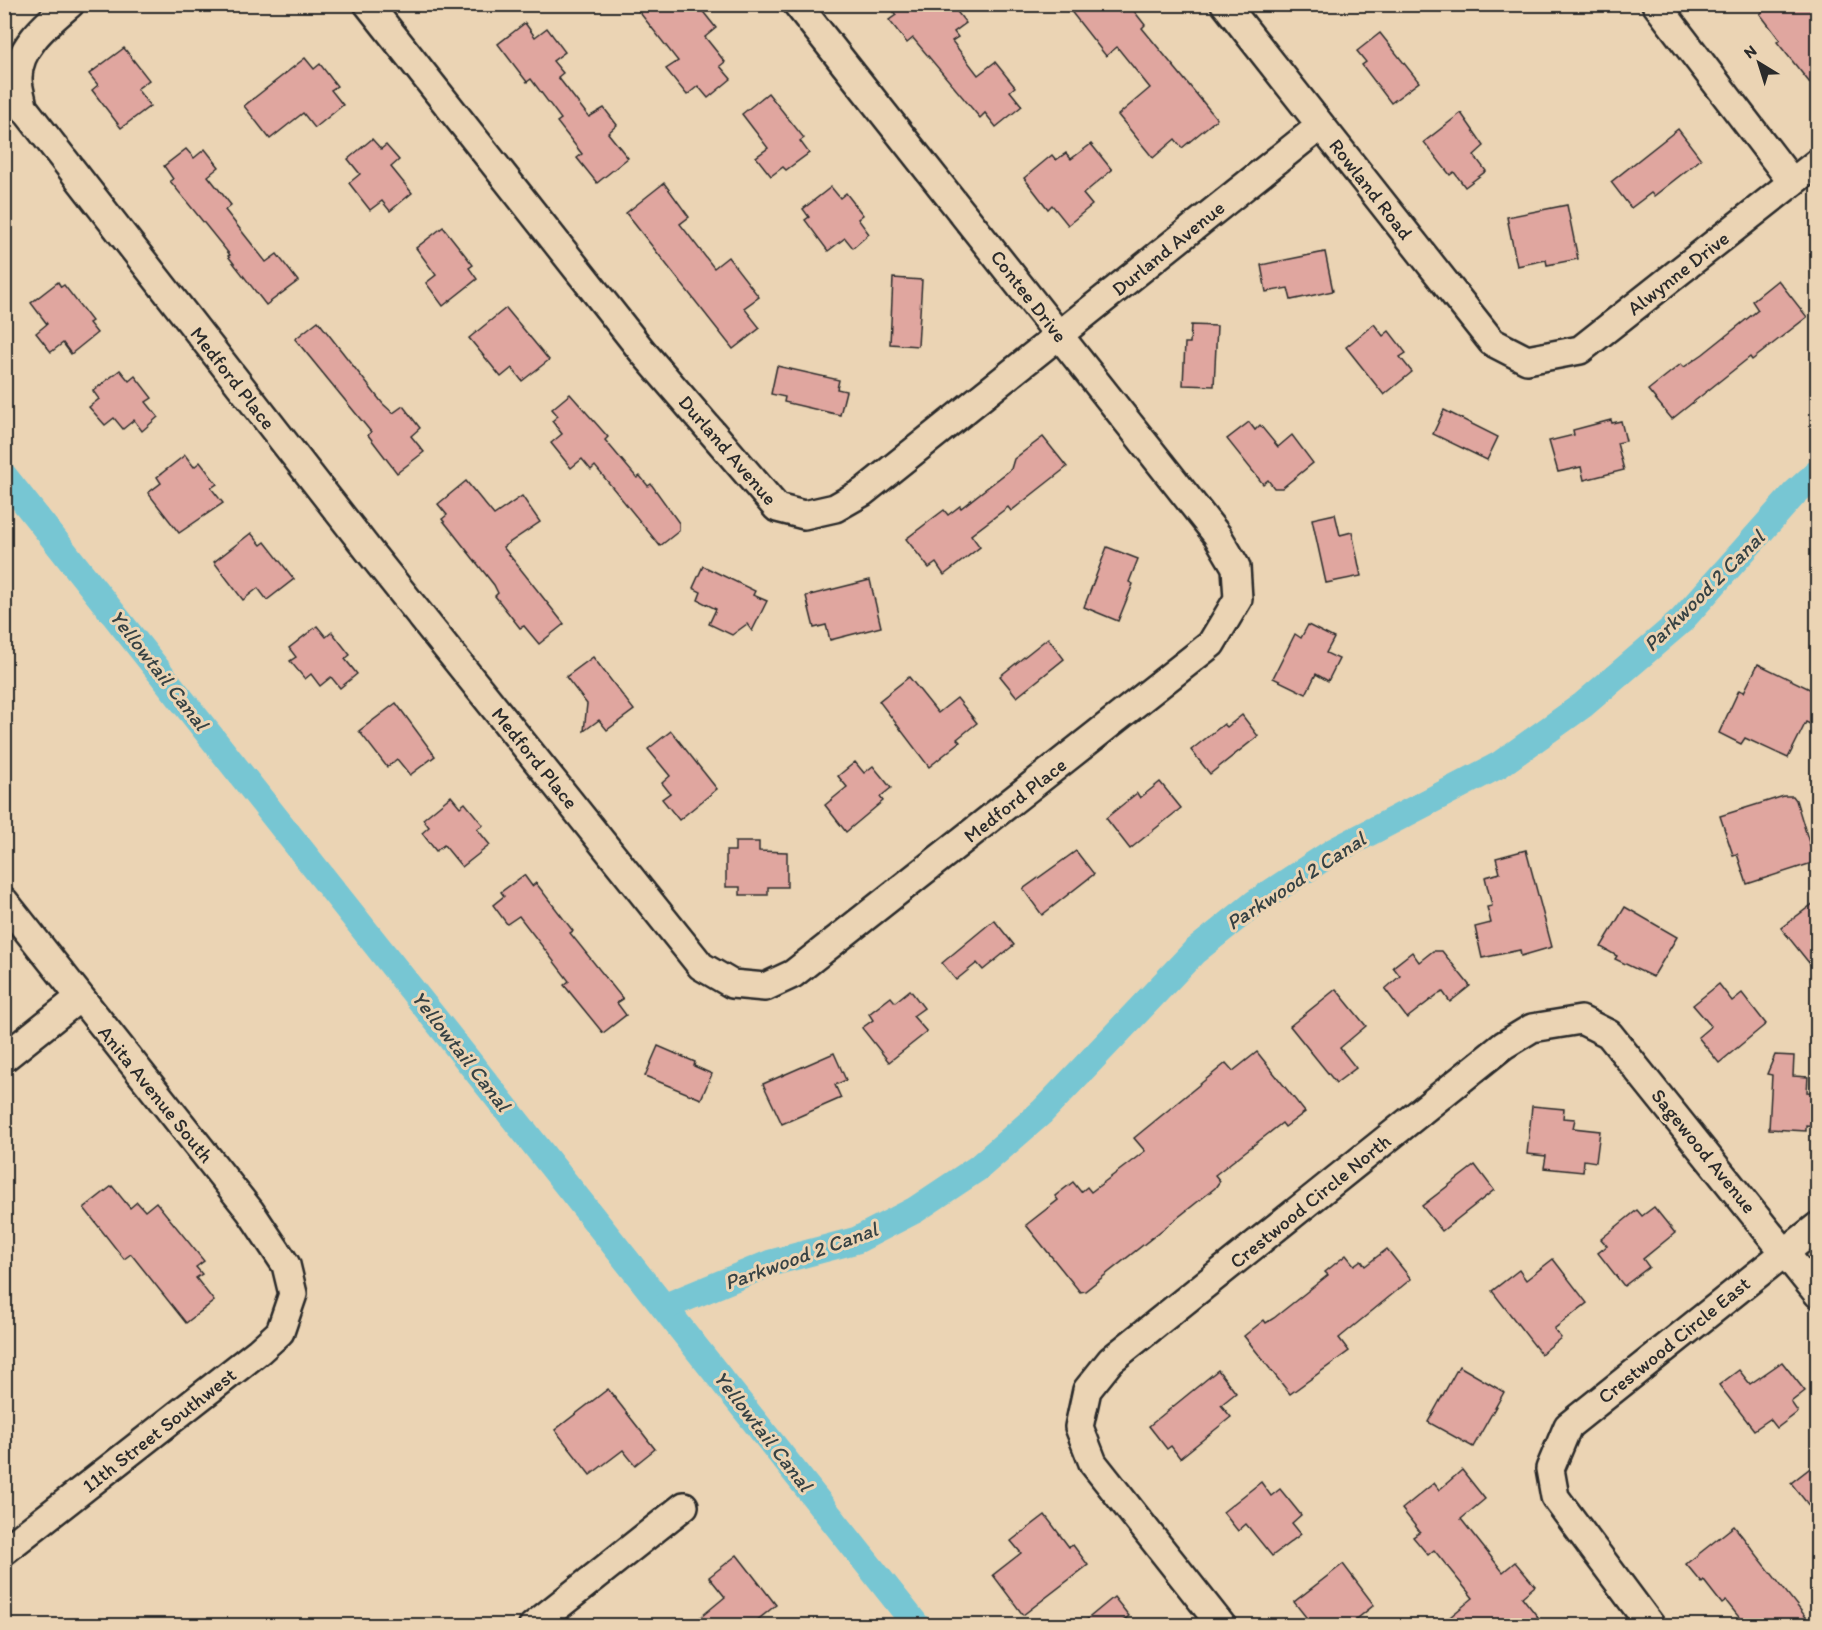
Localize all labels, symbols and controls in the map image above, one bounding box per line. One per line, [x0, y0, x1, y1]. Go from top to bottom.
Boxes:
north arrow [1729, 33, 1789, 93]
text: N [1740, 41, 1760, 62]
street label: Rowland Road [1324, 134, 1418, 245]
street label: Durland Avenue [1107, 195, 1229, 301]
street label: Alwynne Drive [1622, 226, 1734, 320]
street label: Contee Drive [985, 245, 1073, 347]
street label: Medford Place [185, 322, 281, 434]
street label: Durland Avenue [674, 390, 782, 510]
water label: Parkwood 2 Canal [1638, 523, 1771, 656]
water label: Yellowtail Canal [105, 604, 216, 737]
street label: Medford Place [487, 702, 583, 814]
street label: Medford Place [959, 752, 1071, 848]
water label: Parkwood 2 Canal [1221, 825, 1372, 935]
water label: Yellowtail Canal [407, 985, 518, 1118]
street label: Anita Avenue South [93, 1021, 219, 1167]
street label: Sagewood Avenue [1646, 1084, 1762, 1218]
street label: Crestwood Circle North [1225, 1129, 1395, 1273]
water label: Parkwood 2 Canal [721, 1216, 883, 1295]
street label: Crestwood Circle East [1593, 1271, 1755, 1409]
street label: 11th Street Southwest [77, 1362, 241, 1498]
water label: Yellowtail Canal [709, 1365, 820, 1498]

